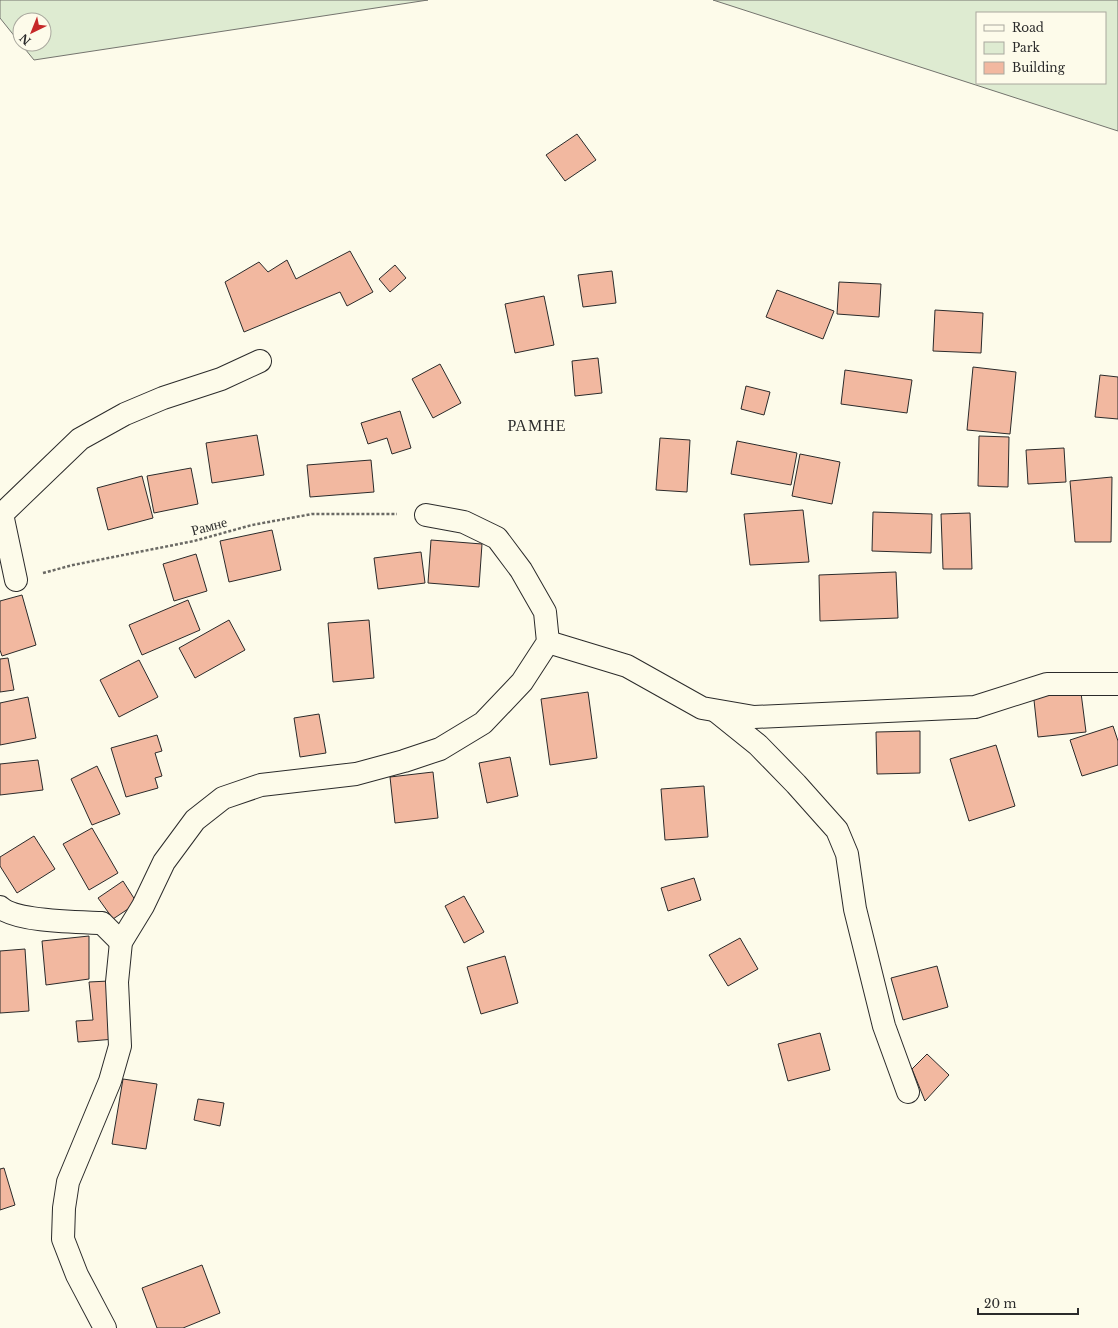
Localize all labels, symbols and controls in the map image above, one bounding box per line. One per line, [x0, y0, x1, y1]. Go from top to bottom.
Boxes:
north arrow [12, 12, 52, 52]
legend [976, 12, 1106, 84]
text: Road [1012, 20, 1044, 35]
text: N [16, 30, 34, 48]
text: Park [1012, 40, 1040, 55]
text: Building [1012, 60, 1066, 75]
district label: РАМНЕ [508, 415, 566, 435]
street label: Рамне [189, 513, 229, 539]
scale bar [978, 1290, 1078, 1316]
text: 20 m [984, 1296, 1016, 1311]

